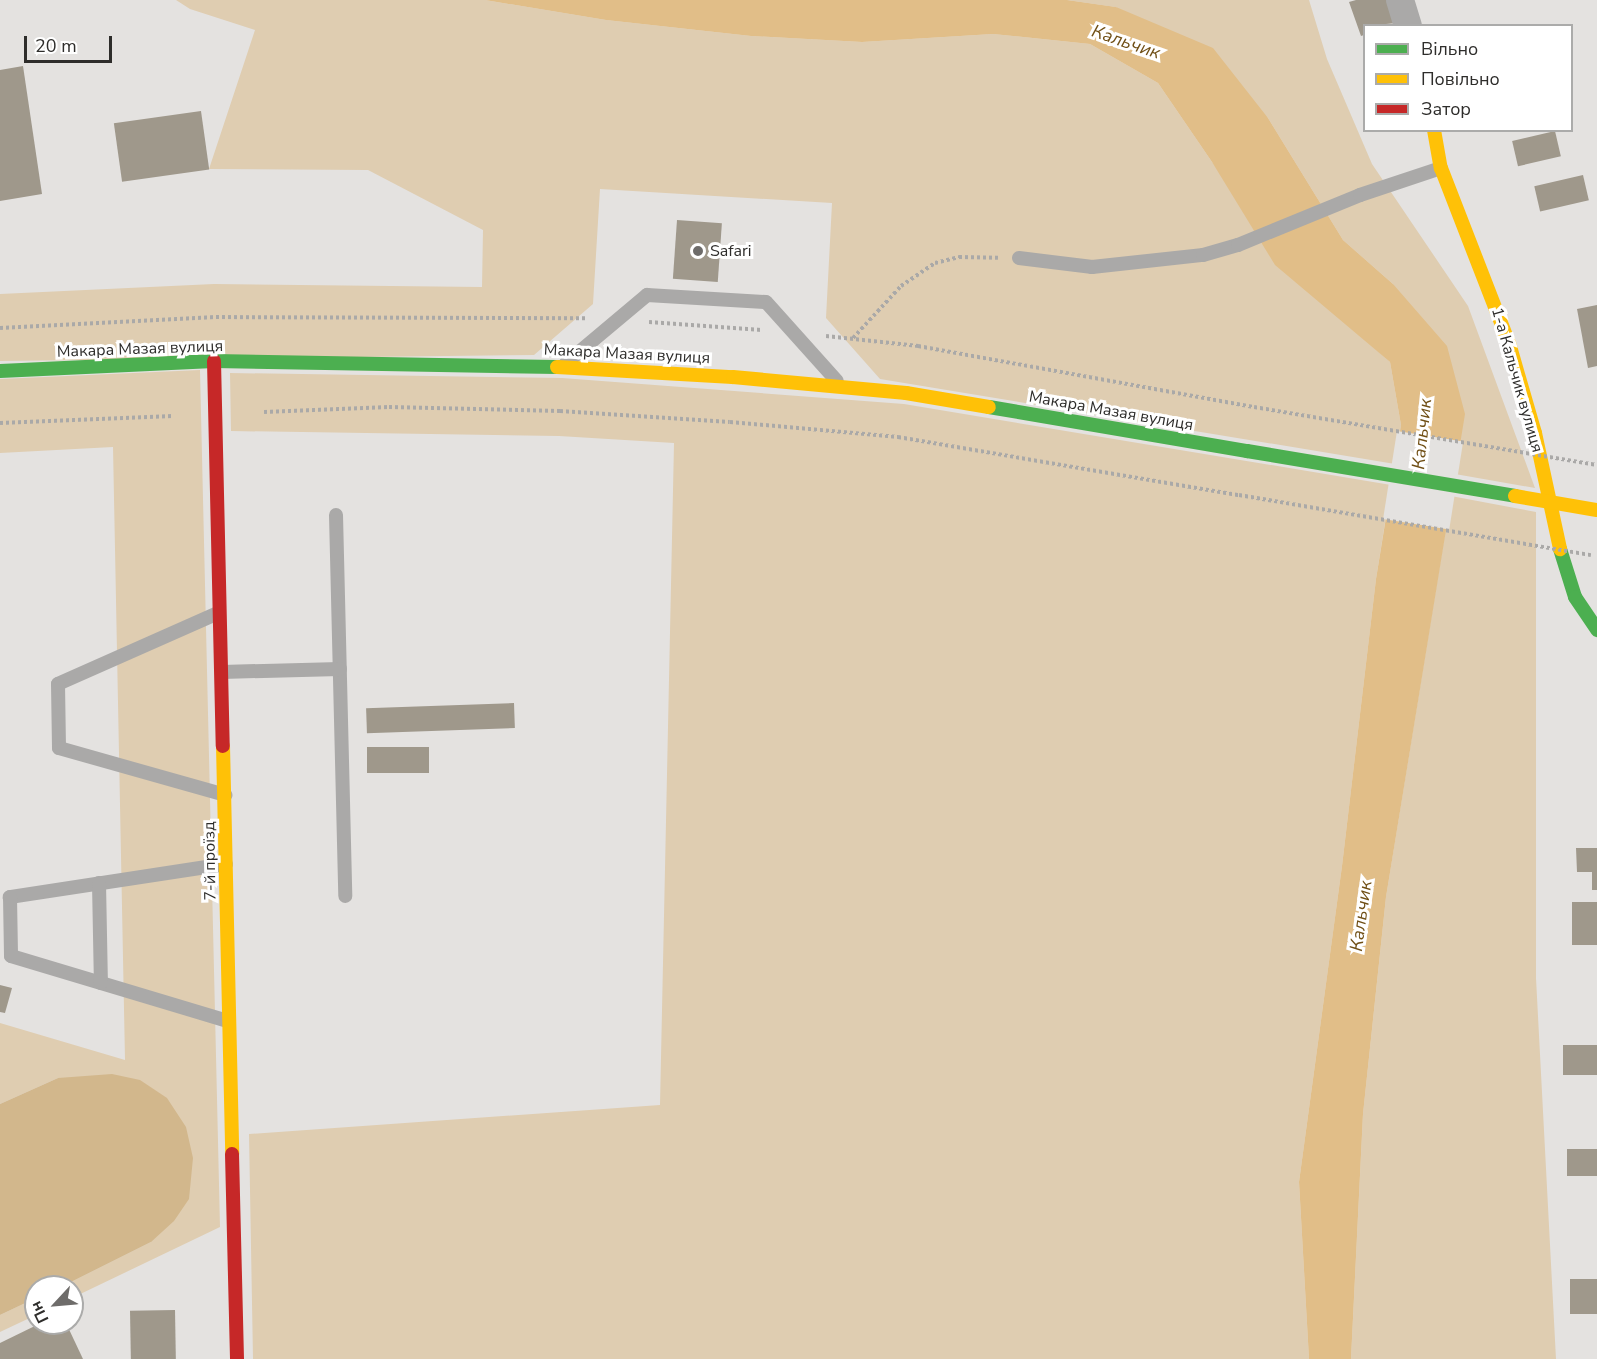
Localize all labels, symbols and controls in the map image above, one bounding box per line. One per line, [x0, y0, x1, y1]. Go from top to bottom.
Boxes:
water label: Кальчик [1089, 20, 1163, 64]
scale bar [27, 24, 116, 62]
legend [1363, 24, 1573, 132]
text: 20 m [35, 34, 77, 58]
text: Вільно [1421, 37, 1478, 61]
text: Повільно [1421, 67, 1500, 91]
text: Затор [1421, 97, 1471, 121]
place label: Safari [710, 241, 751, 261]
marker: Safari [691, 244, 705, 258]
street label: 1-а Кальчик вулиця [1487, 305, 1547, 455]
street label: Макара Мазая вулиця [56, 336, 224, 362]
street label: Макара Мазая вулиця [543, 340, 711, 368]
street label: Макара Мазая вулиця [1027, 387, 1195, 435]
water label: Кальчик [1408, 397, 1436, 471]
street label: 7-й проїзд [200, 821, 220, 901]
water label: Кальчик [1345, 879, 1377, 953]
north arrow [24, 1275, 84, 1335]
text: Пн [25, 1297, 54, 1327]

